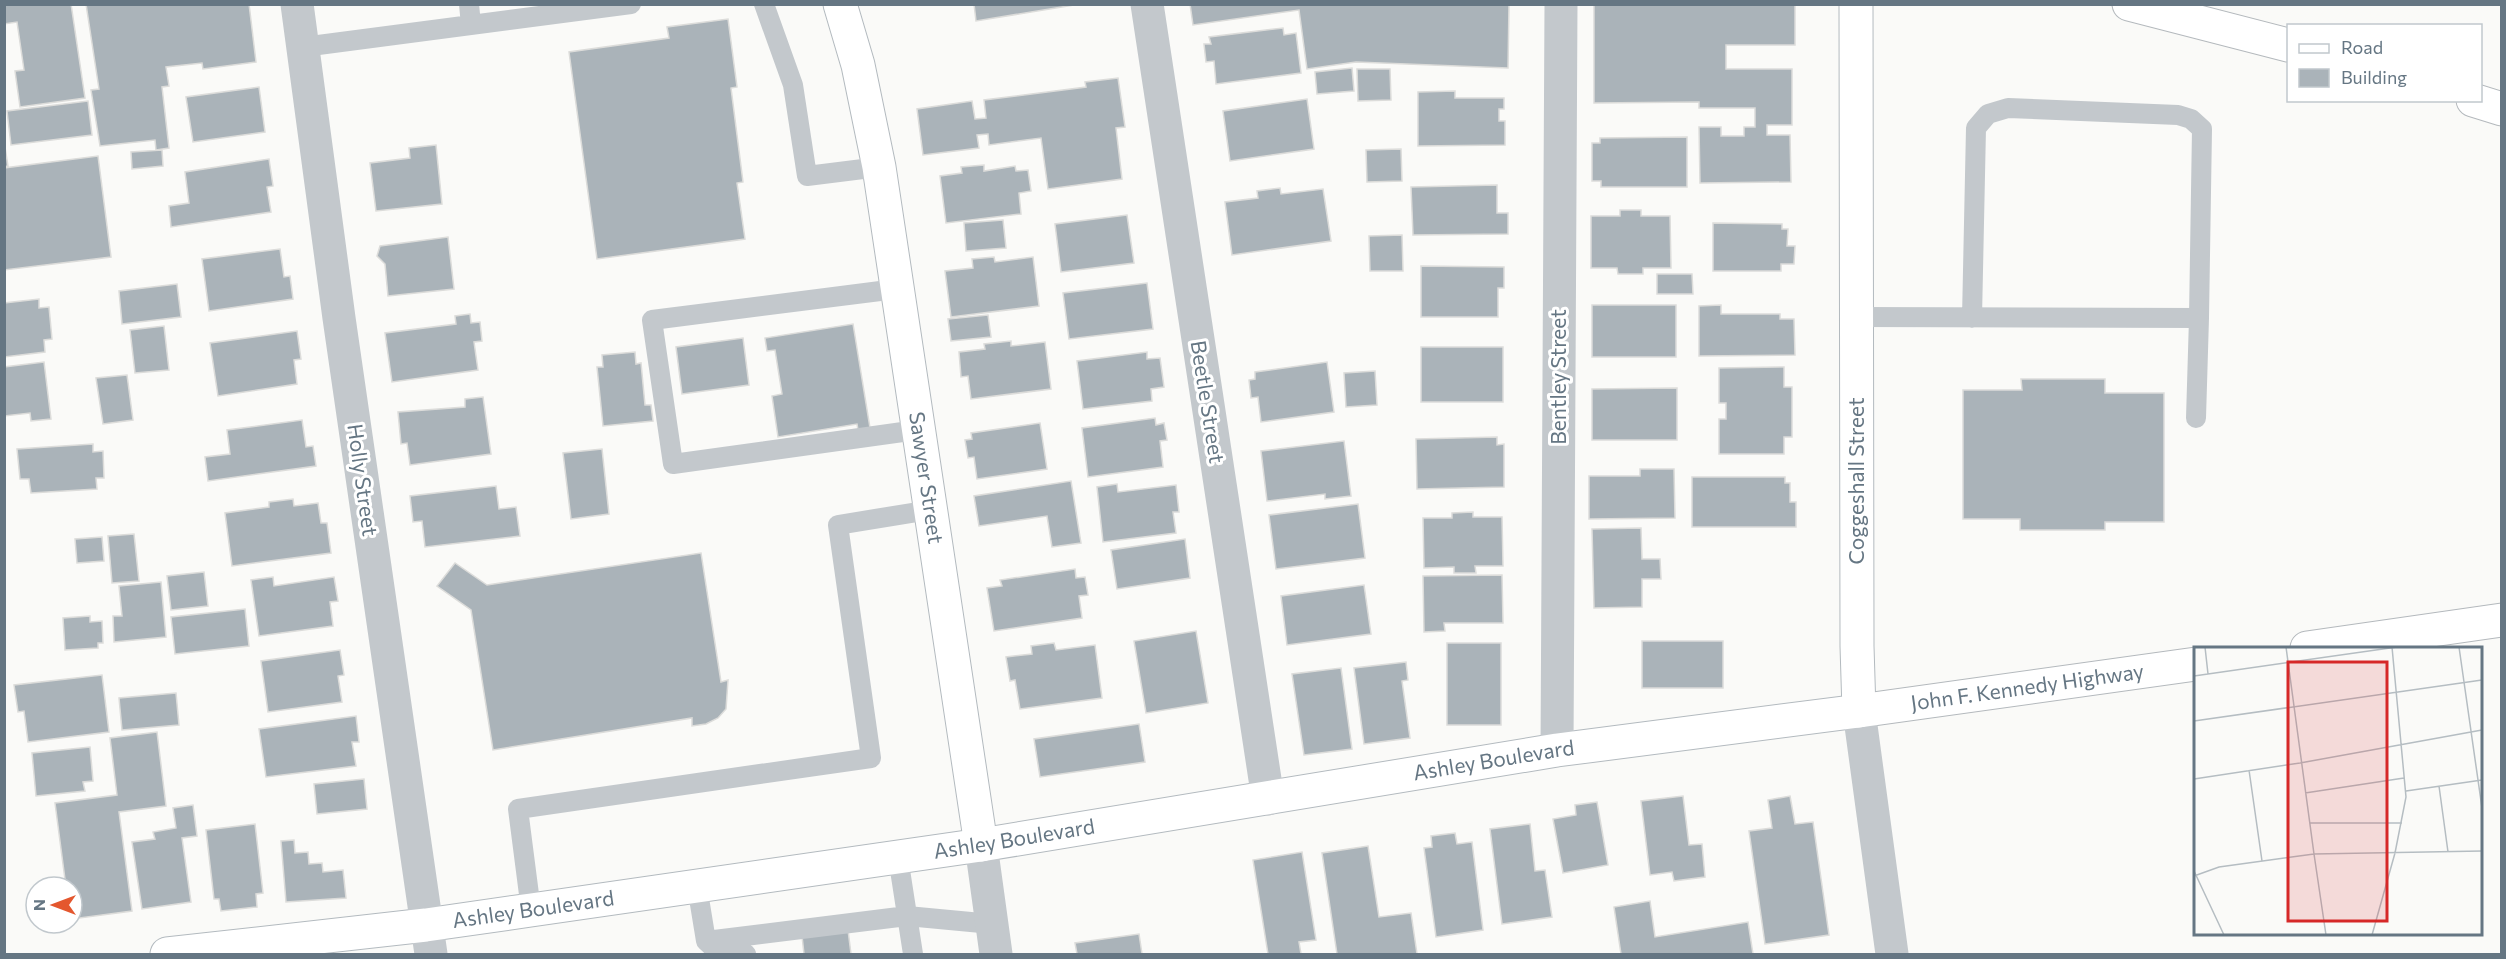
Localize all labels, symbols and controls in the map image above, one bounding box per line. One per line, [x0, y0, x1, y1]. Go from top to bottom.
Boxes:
legend [2287, 24, 2482, 102]
text: Road [2341, 36, 2383, 58]
text: Building [2341, 66, 2407, 88]
street label: Bentley Street [1545, 309, 1570, 445]
street label: Beetle Street [1186, 339, 1231, 465]
street label: Coggeshall Street [1843, 397, 1868, 565]
street label: Sawyer Street [905, 410, 950, 545]
street label: Holly Street [343, 422, 384, 538]
inset map [2194, 647, 2482, 935]
street label: John F. Kennedy Highway [1909, 657, 2146, 715]
street label: Ashley Boulevard [1411, 734, 1576, 785]
street label: Ashley Boulevard [932, 812, 1096, 863]
north arrow [24, 875, 84, 935]
street label: Ashley Boulevard [451, 884, 615, 932]
text: N [29, 899, 48, 911]

